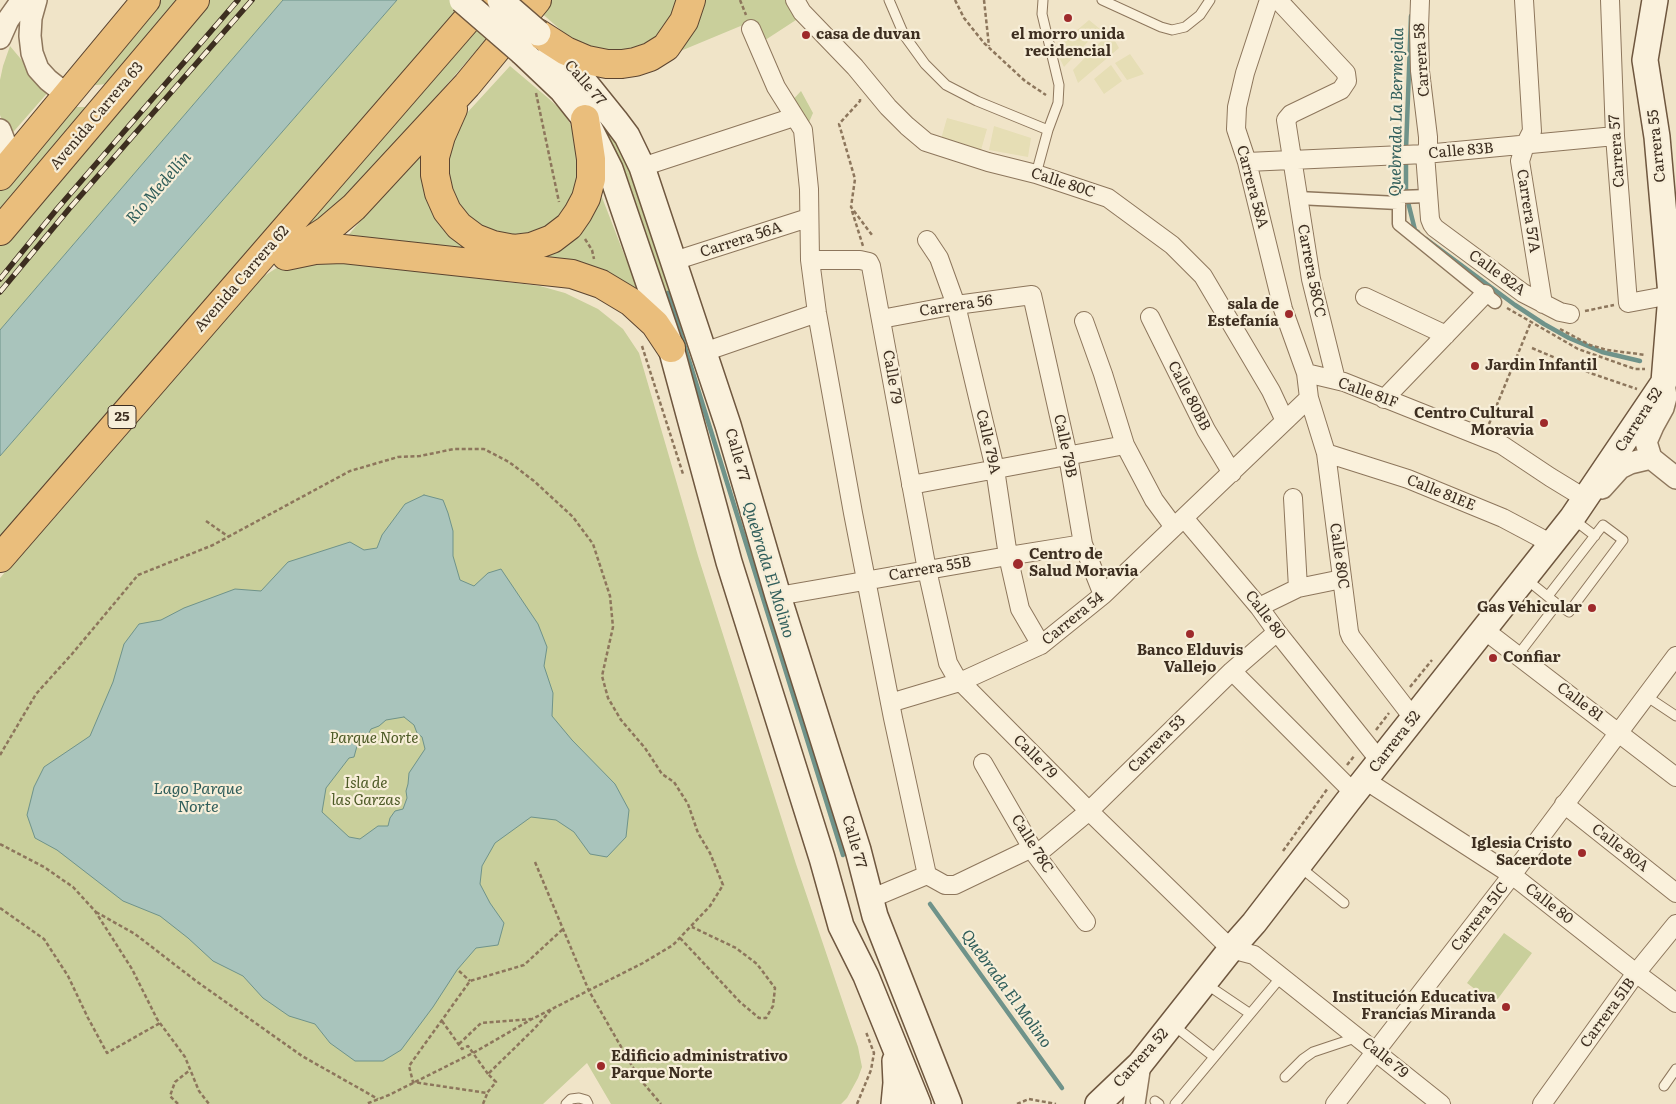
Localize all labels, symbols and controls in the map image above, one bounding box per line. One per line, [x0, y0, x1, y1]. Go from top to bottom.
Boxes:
marker: el morro unida recidencial [1062, 12, 1074, 24]
street label: Carrera 58 [1410, 22, 1434, 98]
place label: casa de duvan [816, 26, 921, 44]
place label: el morro unida recidencial [1011, 26, 1125, 61]
water label: Quebrada La Bermejala [1386, 27, 1408, 197]
marker: casa de duvan [800, 29, 812, 41]
street label: Calle 77 [560, 57, 610, 109]
street label: Avenida Carrera 63 [47, 58, 147, 174]
street label: Carrera 55 [1644, 109, 1670, 183]
street label: Carrera 57 [1605, 114, 1629, 188]
street label: Calle 83B [1428, 139, 1494, 163]
street label: Carrera 58A [1232, 144, 1272, 230]
water label: Río Medellín [123, 148, 195, 228]
street label: Calle 80C [1029, 164, 1097, 202]
street label: Carrera 57A [1513, 168, 1543, 254]
street label: Carrera 56A [698, 218, 784, 262]
street label: Avenida Carrera 62 [191, 222, 293, 336]
street label: Carrera 58CC [1293, 223, 1329, 319]
street label: Calle 82A [1465, 246, 1529, 300]
street label: Carrera 56 [918, 291, 994, 321]
place label: sala de Estefanía [1207, 296, 1279, 331]
marker: sala de Estefanía [1283, 308, 1295, 320]
street label: Calle 79 [878, 349, 906, 405]
place label: Jardin Infantil [1485, 357, 1597, 375]
street label: Calle 80BB [1164, 358, 1214, 434]
marker: Jardin Infantil [1469, 360, 1481, 372]
street label: Calle 81F [1335, 374, 1401, 412]
street label: Carrera 52 [1612, 384, 1666, 456]
place label: Centro Cultural Moravia [1414, 405, 1534, 440]
road number: 25 [108, 406, 136, 428]
street label: Calle 79A [972, 408, 1004, 476]
street label: Calle 79B [1049, 413, 1081, 479]
marker: Centro Cultural Moravia [1538, 417, 1550, 429]
street label: Calle 77 [721, 426, 753, 484]
street label: Calle 81EE [1404, 471, 1478, 515]
water label: Quebrada El Molino [738, 499, 798, 641]
street label: Calle 80C [1325, 522, 1353, 590]
place label: Centro de Salud Moravia [1029, 546, 1138, 581]
street label: Carrera 55B [887, 553, 973, 585]
marker: Centro de Salud Moravia [1011, 557, 1025, 571]
street label: Calle 80 [1241, 587, 1289, 643]
street label: Carrera 54 [1039, 589, 1107, 649]
place label: Gas Vehicular [1477, 599, 1582, 617]
marker: Gas Vehicular [1586, 602, 1598, 614]
marker: Banco Elduvis Vallejo [1184, 628, 1196, 640]
place label: Banco Elduvis Vallejo [1137, 642, 1243, 677]
place label: Confiar [1503, 649, 1561, 667]
marker: Confiar [1487, 652, 1499, 664]
street label: Calle 81 [1553, 679, 1607, 725]
street label: Carrera 52 [1365, 708, 1425, 776]
street label: Carrera 53 [1125, 712, 1189, 776]
park label: Parque Norte [330, 730, 418, 748]
street label: Calle 79 [1009, 731, 1061, 783]
park label: Isla de las Garzas [332, 775, 400, 810]
water label: Lago Parque Norte [153, 779, 243, 817]
street label: Calle 78C [1007, 811, 1057, 877]
street label: Calle 77 [838, 813, 870, 871]
street label: Calle 80A [1588, 820, 1652, 876]
place label: Iglesia Cristo Sacerdote [1471, 835, 1572, 870]
marker: Iglesia Cristo Sacerdote [1576, 847, 1588, 859]
street label: Carrera 51C [1448, 879, 1512, 955]
street label: Calle 80 [1521, 880, 1577, 928]
water label: Quebrada El Molino [957, 926, 1055, 1052]
street label: Carrera 51B [1577, 975, 1639, 1051]
place label: Institución Educativa Francias Miranda [1332, 989, 1496, 1024]
marker: Institución Educativa Francias Miranda [1500, 1001, 1512, 1013]
street label: Carrera 52 [1110, 1025, 1172, 1091]
street label: Calle 79 [1358, 1034, 1412, 1082]
place label: Edificio administrativo Parque Norte [611, 1048, 788, 1083]
marker: Edificio administrativo Parque Norte [595, 1060, 607, 1072]

